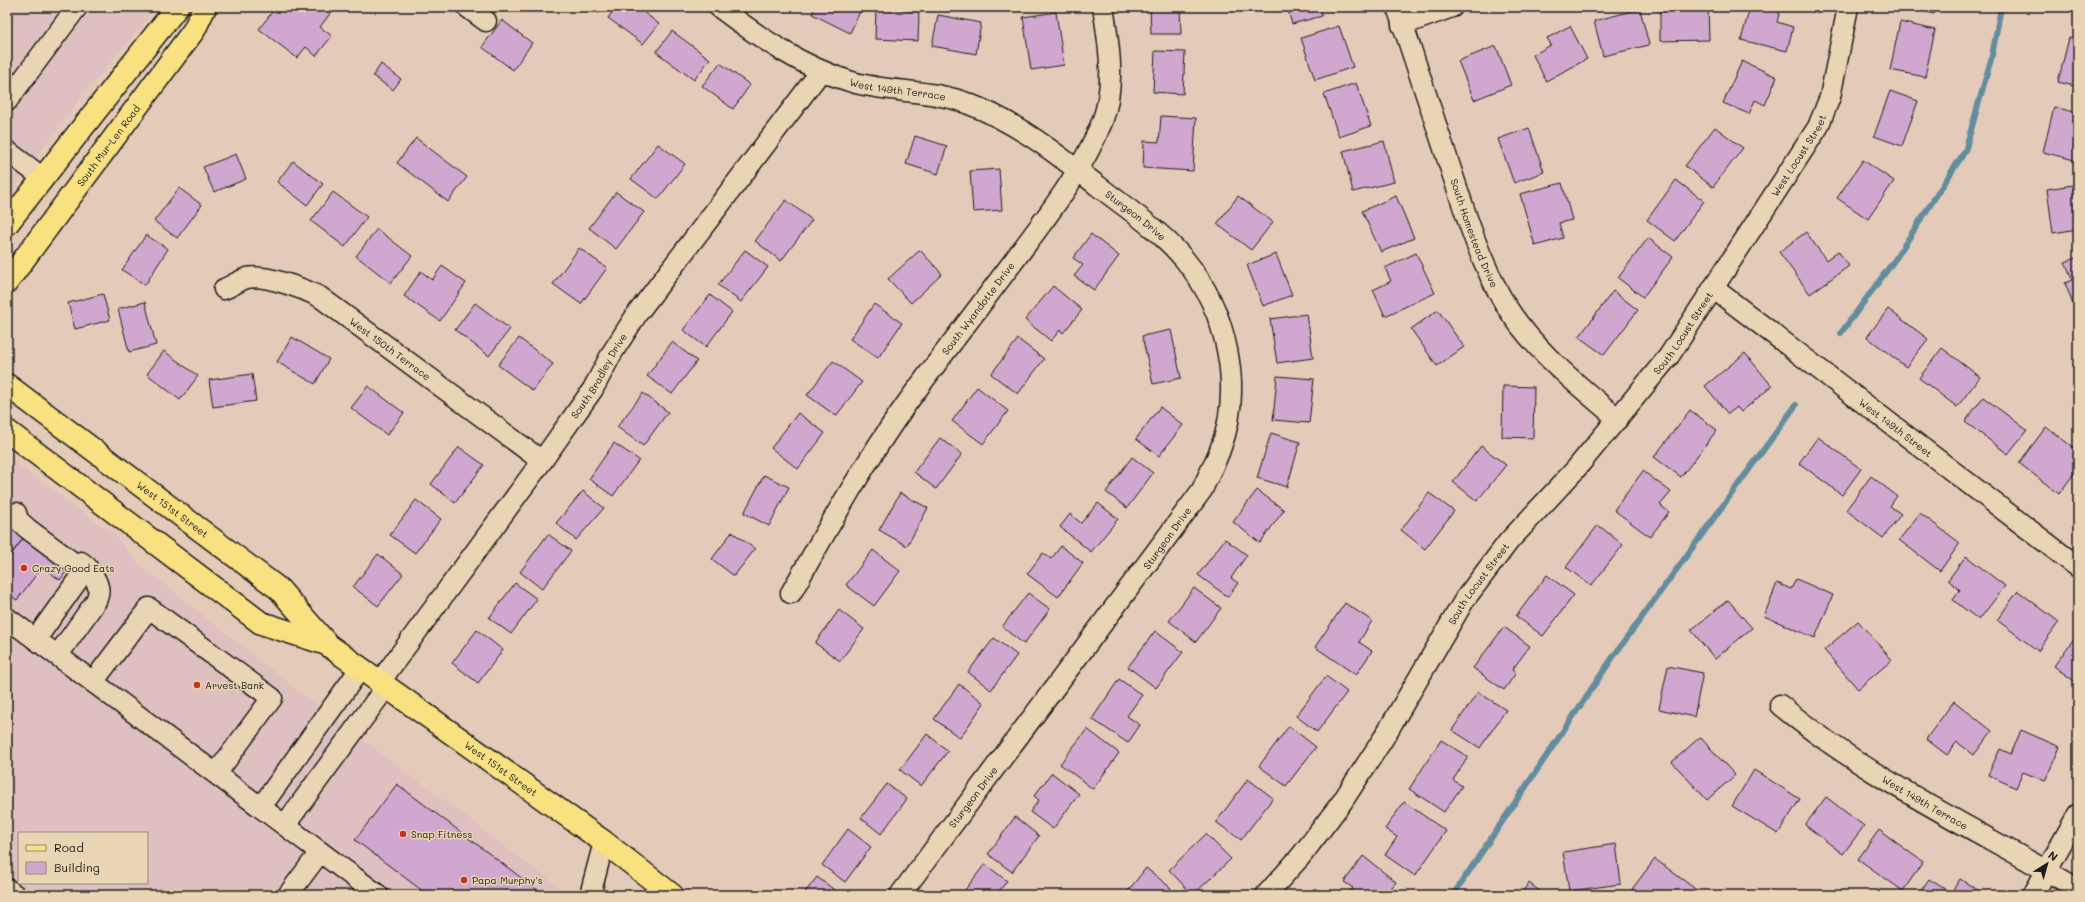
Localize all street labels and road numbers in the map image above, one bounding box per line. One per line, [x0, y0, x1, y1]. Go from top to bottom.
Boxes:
street label: West 149th Terrace [848, 75, 947, 104]
street label: South Mur-Len Road [73, 102, 143, 189]
street label: West Locust Street [1768, 112, 1829, 199]
street label: South Homestead Drive [1447, 177, 1502, 290]
street label: Sturgeon Drive [1102, 187, 1169, 244]
street label: South Wyandotte Drive [938, 259, 1018, 358]
street label: South Locust Street [1650, 289, 1716, 377]
street label: West 150th Terrace [347, 314, 433, 383]
street label: South Bradley Drive [567, 330, 630, 421]
street label: West 149th Street [1856, 395, 1935, 460]
street label: West 151st Street [134, 478, 211, 541]
street label: Sturgeon Drive [1140, 504, 1194, 572]
street label: South Locust Street [1445, 540, 1512, 627]
street label: West 151st Street [462, 738, 540, 799]
street label: Sturgeon Drive [945, 763, 1001, 831]
street label: West 149th Terrace [1879, 772, 1971, 833]

